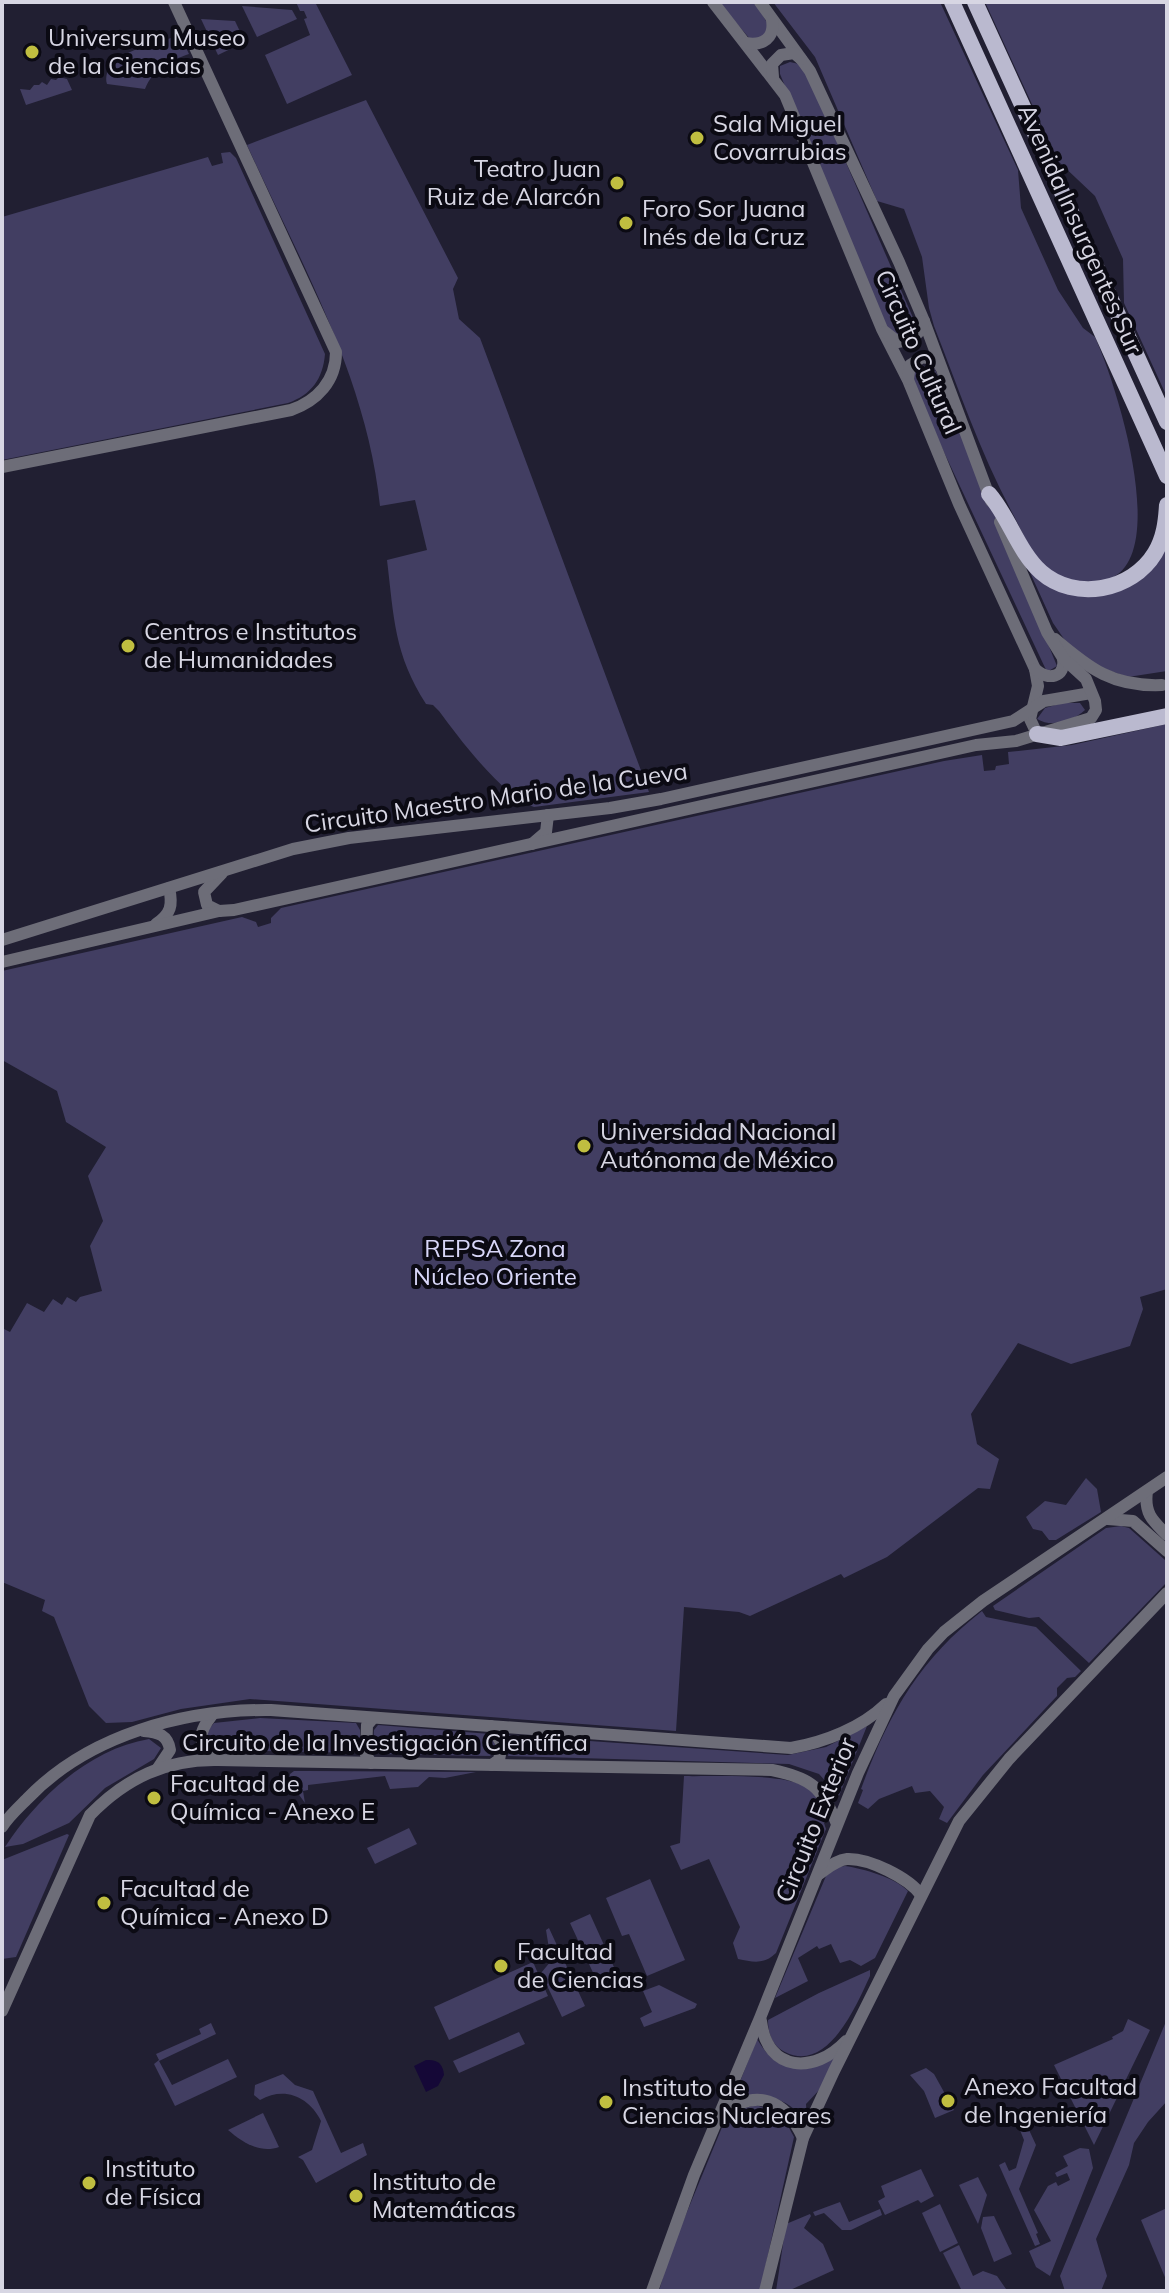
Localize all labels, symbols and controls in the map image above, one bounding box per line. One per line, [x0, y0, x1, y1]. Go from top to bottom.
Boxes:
place label: Universum Museo de la Ciencias [48, 22, 246, 80]
marker: Universum Museo de la Ciencias [23, 43, 41, 61]
street label: Avenida Insurgentes Sur [1012, 99, 1150, 359]
place label: Sala Miguel Covarrubias [713, 108, 847, 166]
marker: Sala Miguel Covarrubias [688, 129, 706, 147]
place label: Teatro Juan Ruiz de Alarcón [427, 153, 601, 211]
marker: Teatro Juan Ruiz de Alarcón [608, 174, 626, 192]
place label: Foro Sor Juana Inés de la Cruz [642, 193, 806, 251]
marker: Foro Sor Juana Inés de la Cruz [617, 214, 635, 232]
street label: Circuito Cultural [869, 265, 969, 439]
place label: Centros e Institutos de Humanidades [144, 616, 357, 674]
marker: Centros e Institutos de Humanidades [119, 637, 137, 655]
street label: Circuito Maestro Mario de la Cueva [302, 755, 689, 839]
place label: Universidad Nacional Autónoma de México [600, 1116, 836, 1174]
marker: Universidad Nacional Autónoma de México [575, 1137, 593, 1155]
park label: REPSA Zona Núcleo Oriente [413, 1233, 577, 1291]
street label: Circuito de la Investigación Científica [182, 1727, 588, 1757]
street label: Circuito Exterior [768, 1732, 862, 1907]
place label: Facultad de Química - Anexo E [170, 1768, 375, 1826]
marker: Facultad de Química - Anexo E [145, 1789, 163, 1807]
place label: Facultad de Química - Anexo D [120, 1873, 329, 1931]
marker: Facultad de Química - Anexo D [95, 1894, 113, 1912]
place label: Facultad de Ciencias [517, 1936, 644, 1994]
marker: Facultad de Ciencias [492, 1957, 510, 1975]
place label: Anexo Facultad de Ingeniería [964, 2071, 1137, 2129]
place label: Instituto de Ciencias Nucleares [622, 2072, 832, 2130]
marker: Anexo Facultad de Ingeniería [939, 2092, 957, 2110]
marker: Instituto de Ciencias Nucleares [597, 2093, 615, 2111]
place label: Instituto de Física [105, 2153, 202, 2211]
place label: Instituto de Matemáticas [372, 2166, 516, 2224]
marker: Instituto de Física [80, 2174, 98, 2192]
marker: Instituto de Matemáticas [347, 2187, 365, 2205]

